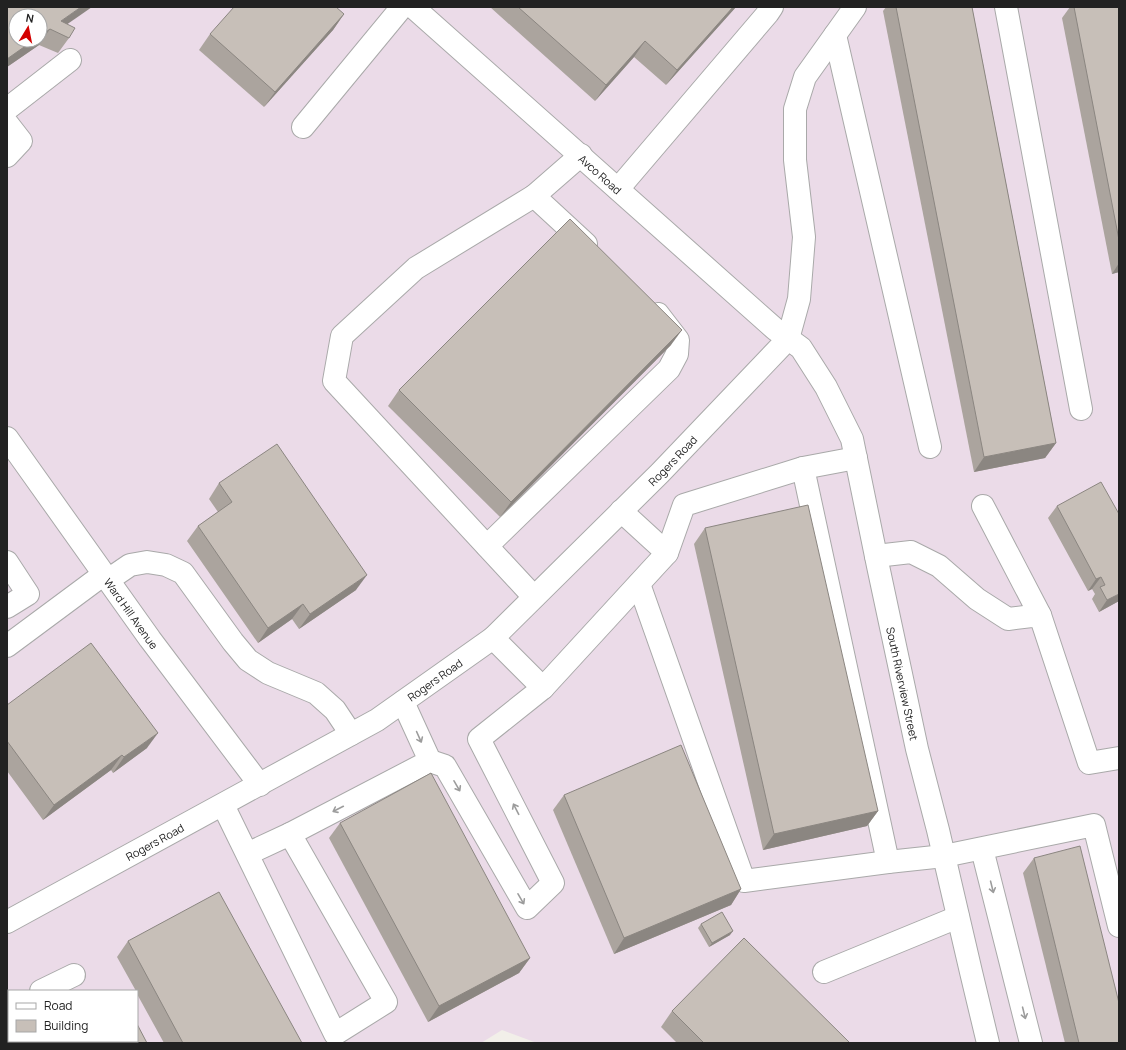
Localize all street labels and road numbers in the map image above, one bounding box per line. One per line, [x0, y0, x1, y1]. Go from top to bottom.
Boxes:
street label: Avco Road [576, 151, 625, 197]
street label: Rogers Road [644, 432, 700, 489]
street label: Ward Hill Avenue [101, 575, 162, 652]
street label: South Riverview Street [884, 625, 922, 742]
street label: Rogers Road [404, 655, 465, 704]
street label: Rogers Road [123, 820, 186, 863]

